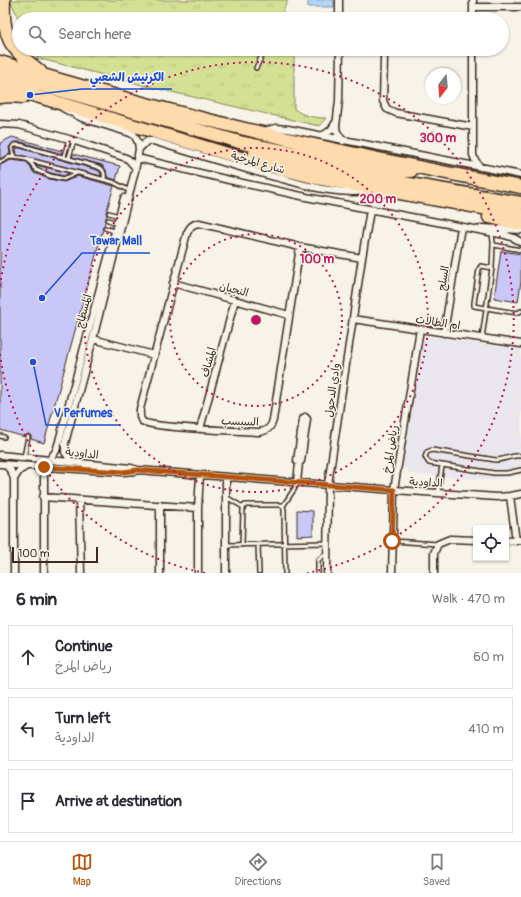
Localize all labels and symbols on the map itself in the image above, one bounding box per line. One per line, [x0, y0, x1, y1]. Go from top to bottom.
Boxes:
callout: الكرنيش الشعبي [82, 65, 172, 89]
north arrow [425, 68, 461, 104]
text: الكرنيش الشعبي [90, 70, 164, 88]
text: 300 m [420, 131, 457, 146]
street label: شارع المرخية [229, 149, 286, 178]
text: 200 m [360, 192, 397, 207]
callout: Tawar Mall [82, 229, 150, 253]
text: Tawar Mall [89, 234, 142, 249]
text: 100 m [300, 252, 335, 267]
street label: السلج [435, 265, 453, 292]
street label: النجيان [218, 279, 250, 300]
street label: المسطاح [73, 293, 95, 330]
centre of rings [249, 313, 263, 327]
street label: ام الطالات [414, 313, 461, 334]
street label: المشاف [198, 346, 219, 379]
street label: وادي الدحول [322, 362, 345, 418]
callout: V Perfumes [46, 401, 120, 425]
text: V Perfumes [54, 406, 113, 421]
street label: السبسب [221, 414, 259, 430]
street label: رياض المرخ [380, 424, 402, 474]
street label: الداودية [65, 445, 99, 462]
route end [35, 458, 53, 476]
street label: الداودية [409, 475, 443, 490]
route start [383, 532, 401, 550]
scale bar [12, 545, 98, 564]

